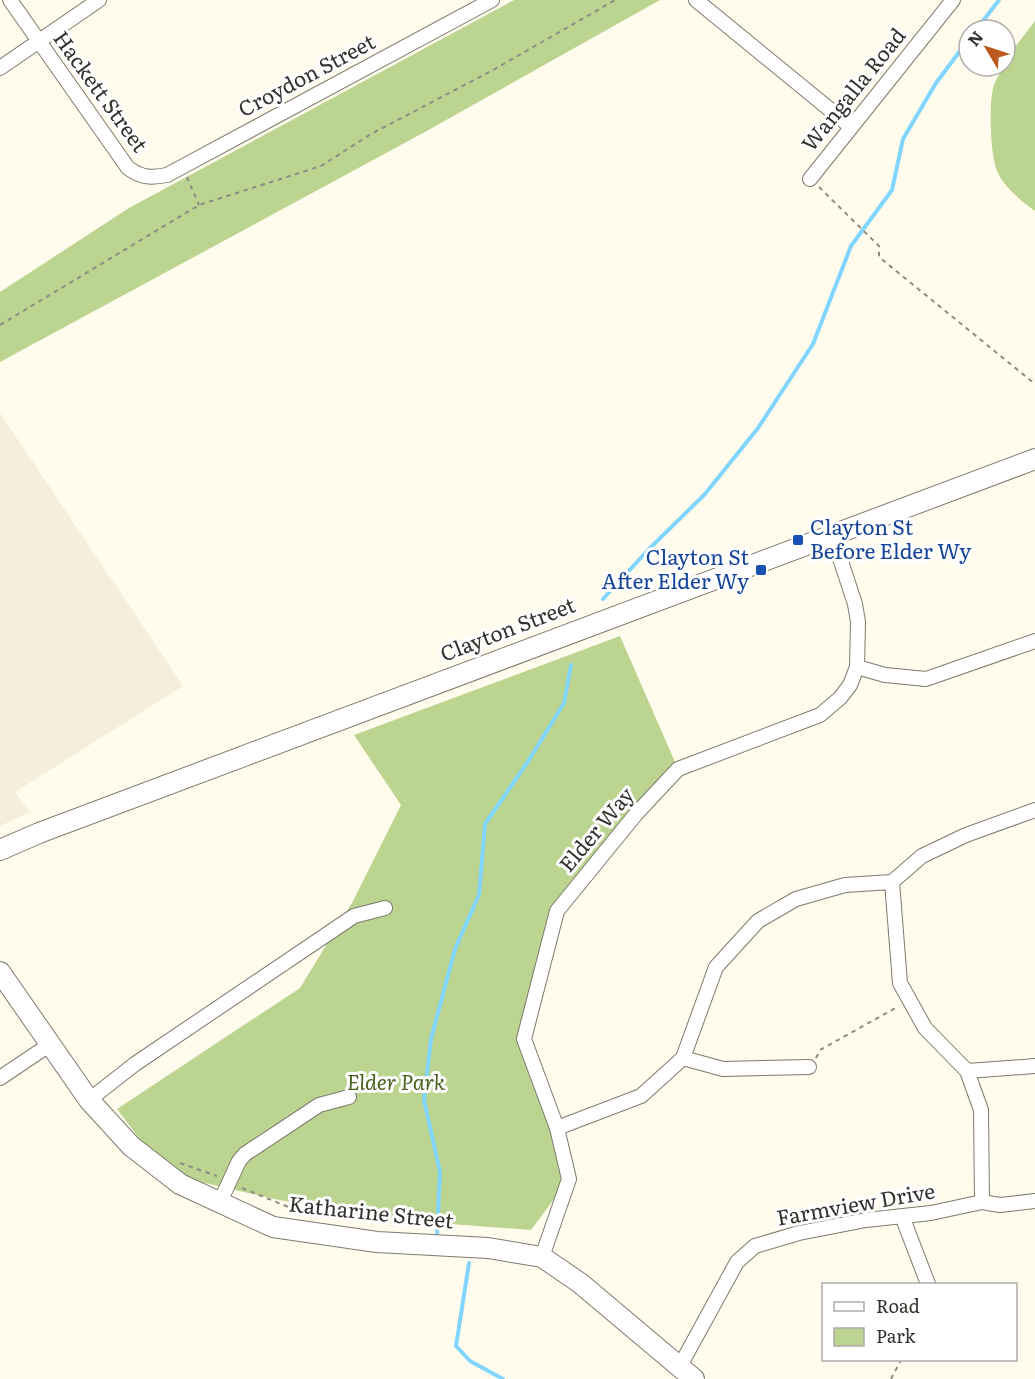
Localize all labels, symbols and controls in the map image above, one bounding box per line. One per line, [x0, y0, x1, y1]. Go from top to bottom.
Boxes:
north arrow [957, 18, 1017, 78]
street label: Wangalla Road [792, 20, 912, 157]
street label: Hackett Street [47, 23, 157, 158]
street label: Croydon Street [232, 24, 380, 123]
text: N [961, 25, 988, 51]
place label: Clayton St Before Elder Wy [810, 510, 972, 565]
marker: Clayton St Before Elder Wy [791, 533, 805, 547]
place label: Clayton St After Elder Wy [601, 540, 750, 595]
marker: Clayton St After Elder Wy [754, 563, 768, 577]
street label: Clayton Street [435, 587, 580, 668]
street label: Elder Way [550, 779, 640, 878]
park label: Elder Park [347, 1065, 446, 1096]
street label: Farmview Drive [774, 1173, 937, 1232]
street label: Katharine Street [287, 1186, 456, 1235]
legend [822, 1283, 1017, 1361]
text: Road [876, 1292, 920, 1319]
text: Park [876, 1322, 917, 1349]

